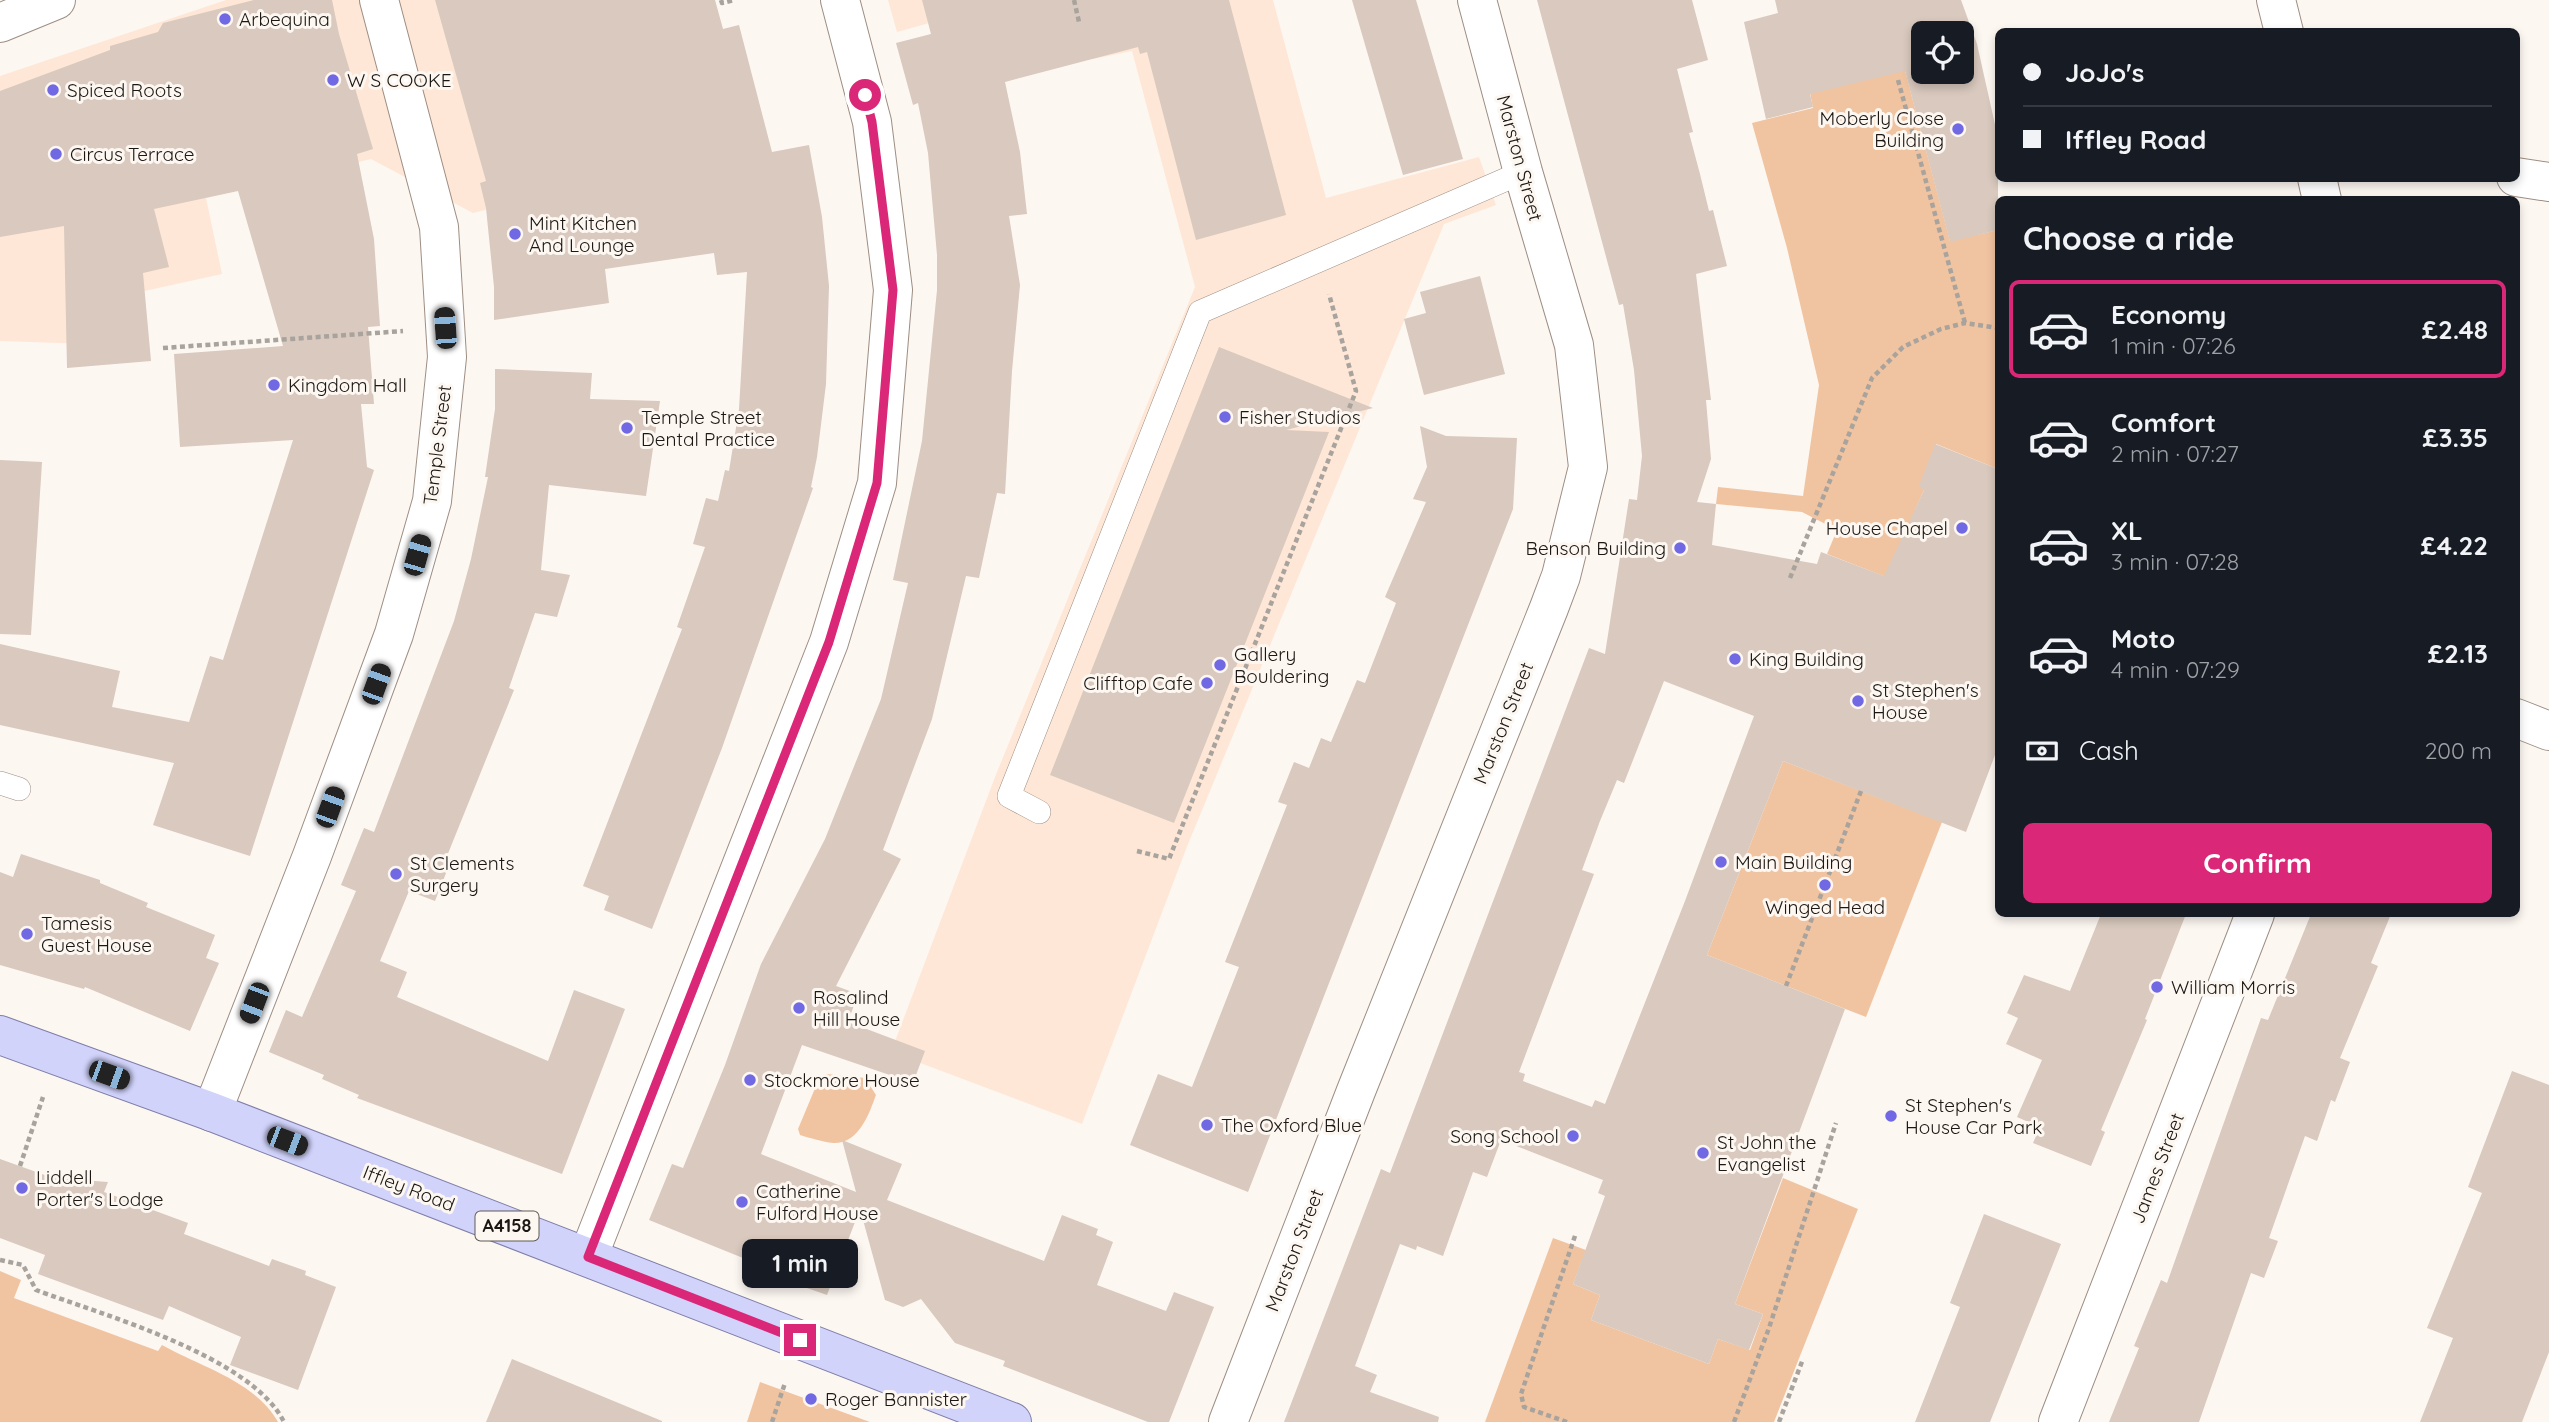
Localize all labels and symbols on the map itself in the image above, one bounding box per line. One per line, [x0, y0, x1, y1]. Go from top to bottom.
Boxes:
place label: Arbequina [239, 7, 330, 31]
marker: Arbequina [217, 11, 233, 27]
place label: W S COOKE [347, 68, 452, 92]
marker: W S COOKE [325, 72, 341, 88]
place label: Spiced Roots [67, 78, 182, 102]
route start [849, 79, 881, 111]
marker: Spiced Roots [45, 82, 61, 98]
street label: Marston Street [1492, 92, 1548, 224]
place label: Moberly Close Building [1819, 106, 1944, 152]
marker: Moberly Close Building [1950, 121, 1966, 137]
place label: Circus Terrace [70, 142, 195, 166]
marker: Circus Terrace [48, 146, 64, 162]
place label: Mint Kitchen And Lounge [529, 211, 637, 257]
marker: Mint Kitchen And Lounge [507, 226, 523, 242]
car [434, 306, 457, 350]
place label: Kingdom Hall [288, 373, 407, 397]
marker: Kingdom Hall [266, 377, 282, 393]
street label: Temple Street [418, 384, 456, 506]
place label: Temple Street Dental Practice [641, 405, 775, 451]
place label: Fisher Studios [1239, 405, 1361, 429]
marker: Fisher Studios [1217, 409, 1233, 425]
marker: Temple Street Dental Practice [619, 420, 635, 436]
place label: House Chapel [1826, 516, 1948, 540]
marker: House Chapel [1954, 520, 1970, 536]
car [402, 532, 433, 578]
place label: Benson Building [1526, 536, 1666, 560]
marker: Benson Building [1672, 540, 1688, 556]
place label: Gallery Bouldering [1234, 642, 1329, 688]
place label: King Building [1749, 647, 1864, 671]
marker: King Building [1727, 651, 1743, 667]
marker: Gallery Bouldering [1212, 657, 1228, 673]
street label: Marston Street [1468, 659, 1538, 787]
car [359, 661, 394, 707]
place label: Clifftop Cafe [1083, 671, 1193, 695]
marker: Clifftop Cafe [1199, 675, 1215, 691]
place label: St Stephen's House [1872, 678, 1979, 724]
marker: St Stephen's House [1850, 693, 1866, 709]
car [313, 784, 348, 830]
place label: Main Building [1735, 850, 1852, 874]
place label: St Clements Surgery [410, 851, 514, 897]
marker: Main Building [1713, 854, 1729, 870]
marker: St Clements Surgery [388, 866, 404, 882]
marker: Winged Head [1817, 877, 1833, 893]
place label: Winged Head [1765, 895, 1885, 919]
place label: Tamesis Guest House [41, 911, 152, 957]
marker: Tamesis Guest House [19, 926, 35, 942]
place label: William Morris [2171, 975, 2295, 999]
marker: William Morris [2149, 979, 2165, 995]
car [237, 980, 272, 1026]
place label: Rosalind Hill House [813, 985, 900, 1031]
marker: Rosalind Hill House [791, 1000, 807, 1016]
car [86, 1058, 133, 1092]
place label: Stockmore House [764, 1068, 920, 1092]
marker: Stockmore House [742, 1072, 758, 1088]
place label: St Stephen's House Car Park [1905, 1093, 2042, 1139]
marker: St Stephen's House Car Park [1883, 1108, 1899, 1124]
street label: James Street [2125, 1109, 2189, 1227]
place label: The Oxford Blue [1221, 1113, 1362, 1137]
marker: The Oxford Blue [1199, 1117, 1215, 1133]
car [264, 1124, 311, 1158]
place label: Song School [1450, 1124, 1559, 1148]
marker: Song School [1565, 1128, 1581, 1144]
place label: St John the Evangelist [1717, 1130, 1817, 1176]
marker: St John the Evangelist [1695, 1145, 1711, 1161]
street label: Iffley Road [360, 1159, 458, 1217]
place label: Liddell Porter's Lodge [36, 1165, 163, 1211]
place label: Catherine Fulford House [756, 1179, 878, 1225]
marker: Liddell Porter's Lodge [14, 1180, 30, 1196]
street label: Marston Street [1260, 1185, 1328, 1315]
marker: Catherine Fulford House [734, 1194, 750, 1210]
road number: A4158 [476, 1212, 538, 1240]
callout: 1 min [742, 1238, 858, 1288]
route end [784, 1324, 816, 1356]
place label: Roger Bannister [825, 1387, 968, 1411]
marker: Roger Bannister [803, 1391, 819, 1407]

